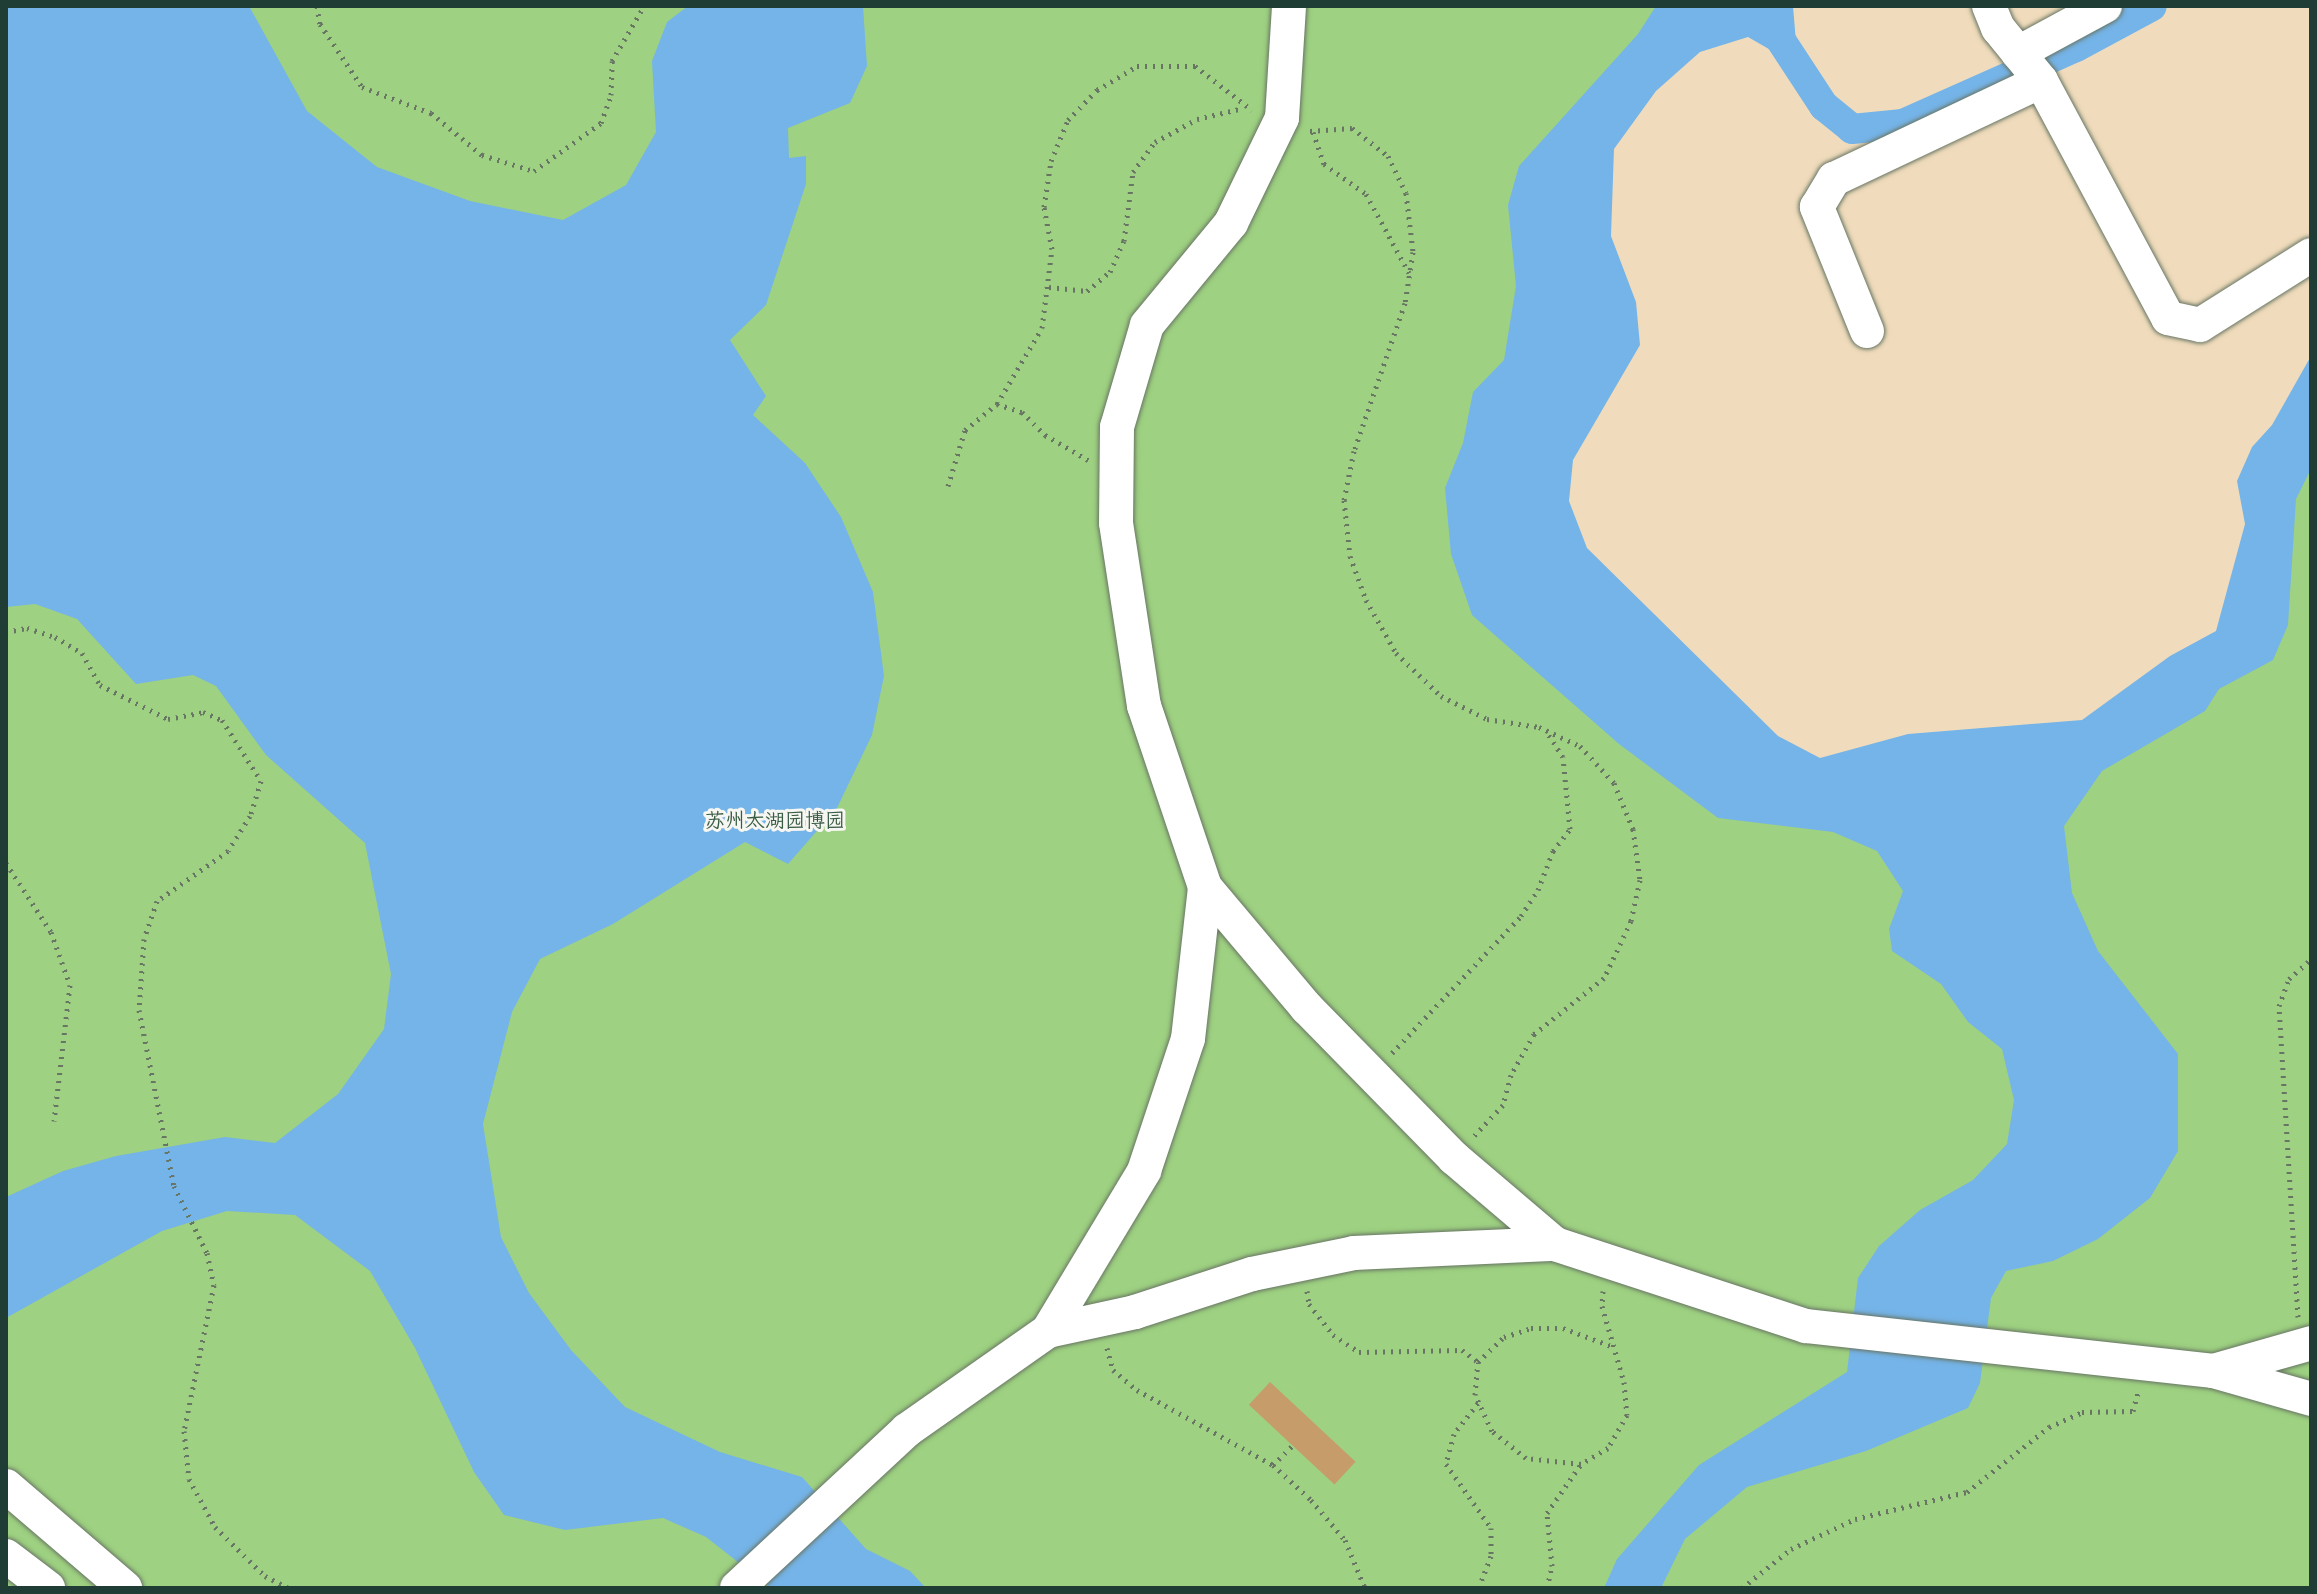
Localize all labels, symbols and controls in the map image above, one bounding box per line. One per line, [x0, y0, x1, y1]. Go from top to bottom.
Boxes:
park label: 苏州太湖园博园 [705, 809, 845, 833]

